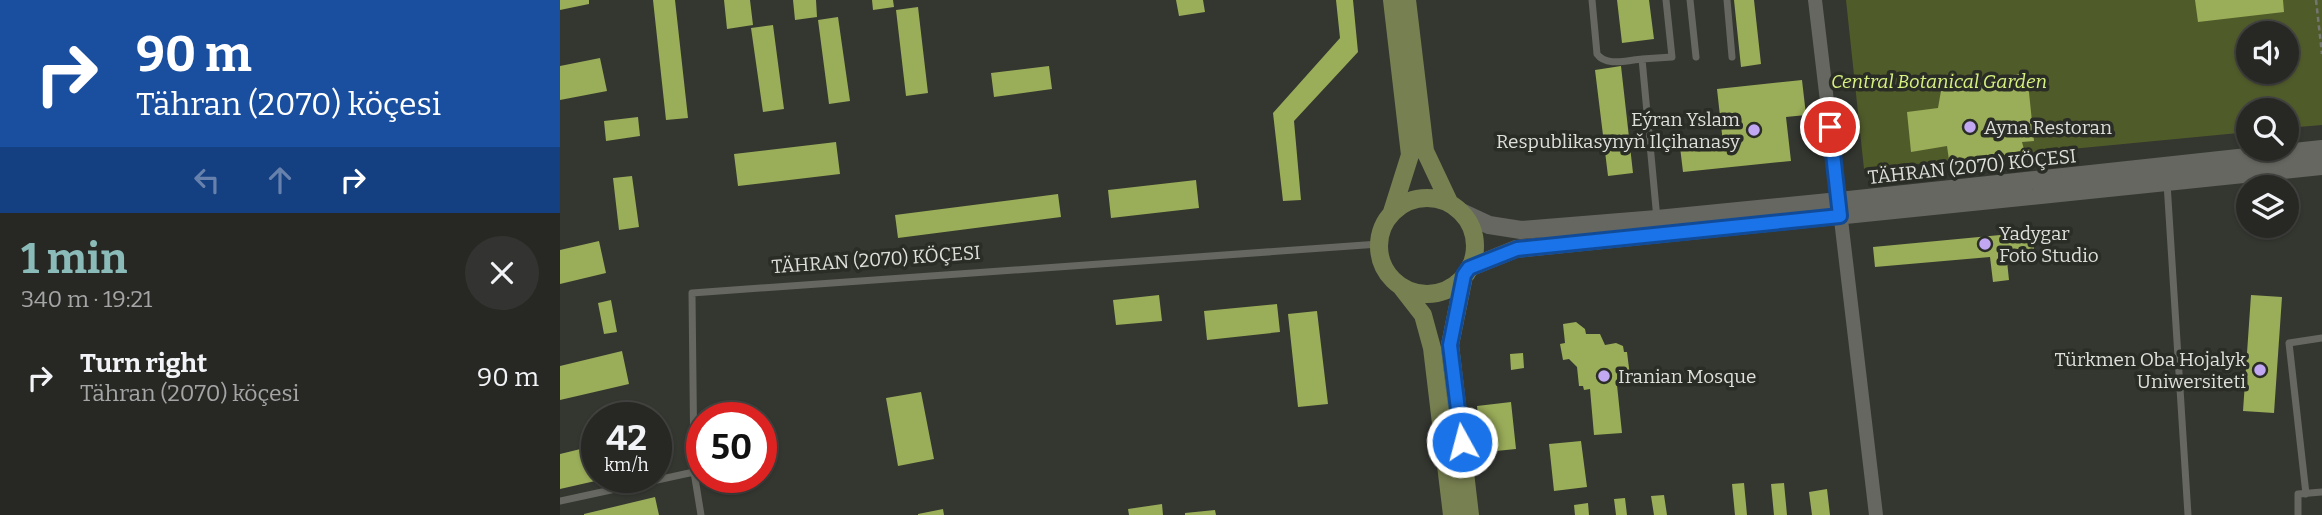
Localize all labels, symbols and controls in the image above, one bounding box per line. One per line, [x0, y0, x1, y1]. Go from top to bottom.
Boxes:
map controls [2236, 21, 2299, 238]
button: sound [2236, 21, 2299, 84]
text: 90 m [136, 25, 252, 84]
icon: right [21, 28, 112, 119]
park label: Central Botanical Garden [1831, 70, 2047, 93]
text: Tähran (2070) köçesi [136, 85, 441, 123]
pin [1800, 97, 1860, 157]
button: search [2236, 98, 2299, 161]
place label: Eýran Yslam Respublikasynyň Ilçihanasy [1496, 108, 1741, 153]
icon: arrive [1811, 108, 1849, 146]
place label: Ayna Restoran [1984, 116, 2112, 139]
marker: Ayna Restoran [1962, 119, 1978, 135]
marker: Eýran Yslam Respublikasynyň Ilçihanasy [1746, 122, 1762, 138]
street label: TÄHRAN (2070) KÖÇESI [1867, 144, 2077, 189]
icon: left [188, 161, 226, 199]
icon: ahead [261, 161, 299, 199]
icon: right [334, 161, 372, 199]
button: layers [2236, 175, 2299, 238]
place label: Yadygar Foto Studio [1999, 222, 2099, 267]
text: 1 min [21, 234, 127, 284]
button: close [465, 236, 539, 310]
marker: Yadygar Foto Studio [1977, 236, 1993, 252]
street label: TÄHRAN (2070) KÖÇESI [771, 241, 981, 278]
text: 340 m · 19:21 [21, 285, 152, 313]
text: Turn right [80, 348, 207, 379]
place label: Türkmen Oba Hojalyk Uniwersiteti [2054, 348, 2246, 393]
icon: right [21, 359, 59, 397]
text: 90 m [477, 362, 539, 393]
marker: Türkmen Oba Hojalyk Uniwersiteti [2252, 362, 2268, 378]
place label: Iranian Mosque [1618, 365, 1756, 388]
marker: Iranian Mosque [1596, 368, 1612, 384]
text: Tähran (2070) köçesi [80, 379, 299, 407]
speed limit sign: 50 [686, 402, 777, 493]
position arrow [1425, 405, 1499, 479]
text: 42 [606, 417, 647, 459]
text: km/h [604, 454, 649, 476]

